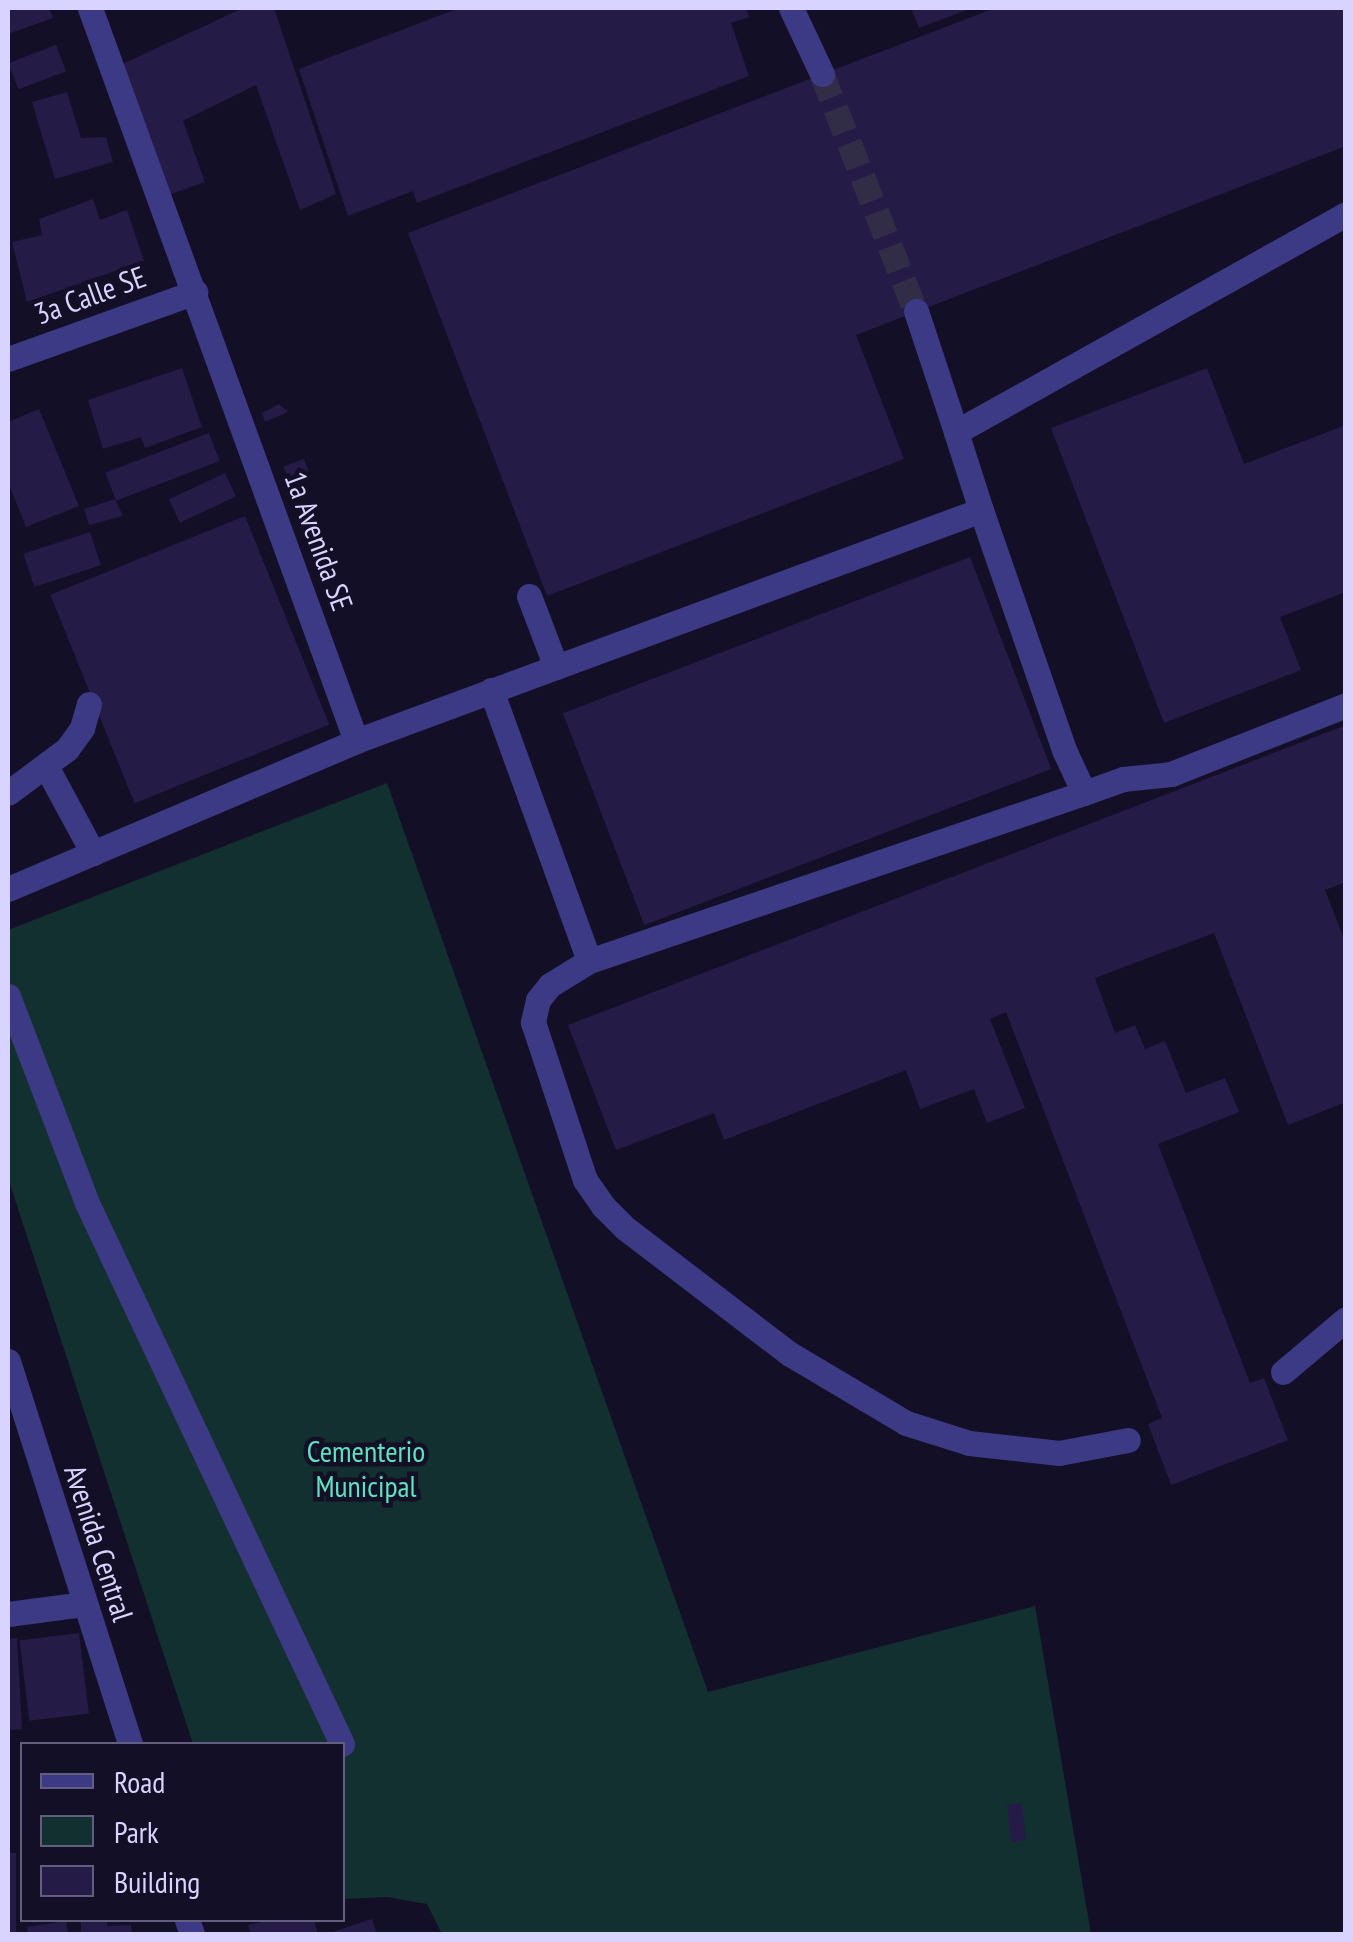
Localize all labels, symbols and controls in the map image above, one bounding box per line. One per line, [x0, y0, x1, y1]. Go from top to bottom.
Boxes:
street label: 3a Calle SE [30, 258, 150, 332]
street label: 1a Avenida SE [277, 466, 361, 616]
park label: Cementerio Municipal [307, 1433, 425, 1504]
street label: Avenida Central [57, 1460, 141, 1626]
legend [20, 1742, 345, 1922]
text: Road [114, 1762, 165, 1801]
text: Park [114, 1812, 159, 1851]
text: Building [114, 1862, 200, 1901]

